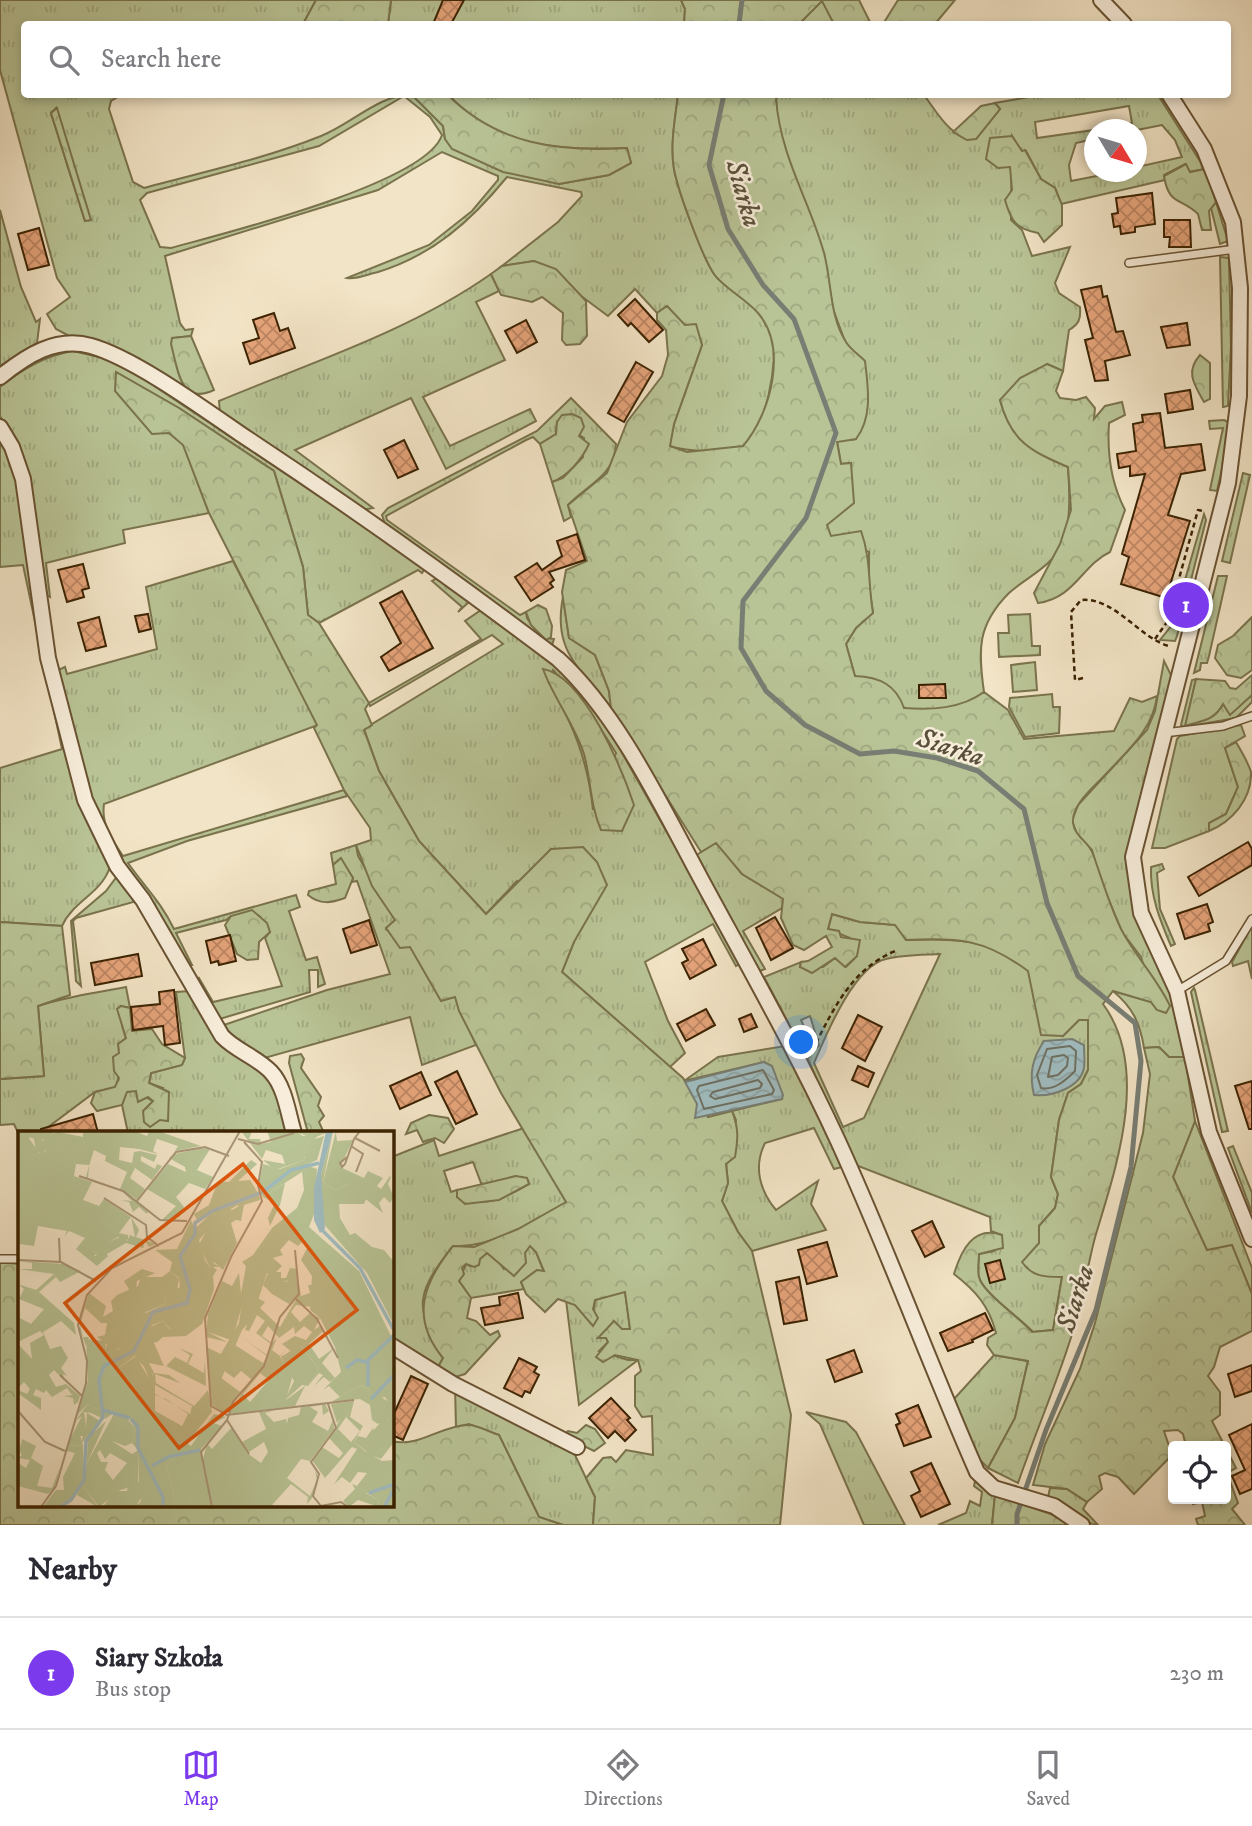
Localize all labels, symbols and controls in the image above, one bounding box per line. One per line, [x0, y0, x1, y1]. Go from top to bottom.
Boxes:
search box [21, 21, 1231, 98]
icon: search [45, 41, 83, 79]
text: Search here [101, 43, 221, 76]
north arrow [1084, 119, 1147, 182]
water label: Siarka [717, 155, 770, 231]
pin: 1 [1163, 579, 1209, 631]
water label: Siarka [912, 720, 988, 775]
your location [784, 1025, 818, 1059]
inset map [18, 1131, 394, 1507]
water label: Siarka [1048, 1261, 1103, 1337]
map controls [1168, 1441, 1231, 1504]
button: locate [1168, 1441, 1231, 1504]
text: Nearby [28, 1552, 117, 1589]
text: Siary Szkoła [95, 1642, 223, 1675]
text: 1 [47, 1659, 55, 1688]
text: 230 m [1170, 1659, 1224, 1688]
text: Bus stop [95, 1675, 171, 1704]
tab: Map [182, 1746, 220, 1811]
tab: Directions [584, 1746, 663, 1811]
tab: Saved [1026, 1746, 1070, 1811]

